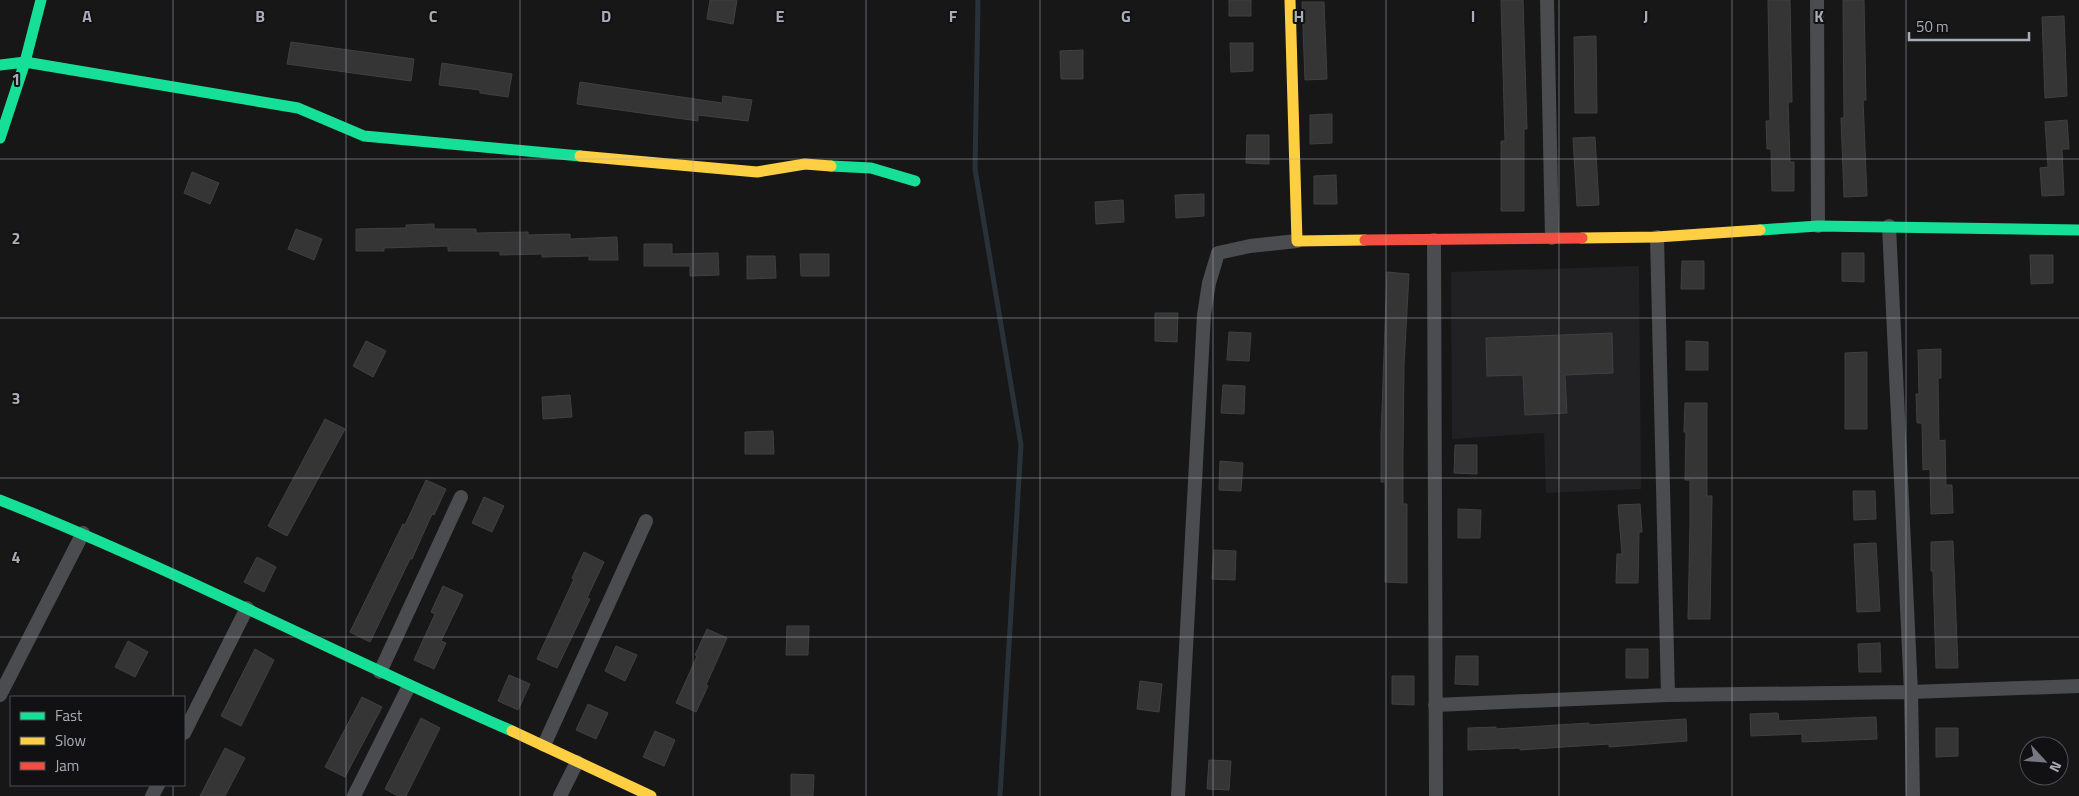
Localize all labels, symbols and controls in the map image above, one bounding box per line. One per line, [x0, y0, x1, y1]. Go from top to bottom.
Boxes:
text: A [82, 4, 92, 28]
text: B [255, 4, 265, 28]
text: C [429, 4, 438, 28]
text: D [601, 4, 611, 28]
text: E [776, 4, 785, 28]
text: F [949, 4, 958, 28]
text: G [1121, 4, 1131, 28]
text: H [1294, 4, 1304, 28]
text: I [1471, 4, 1475, 28]
text: J [1644, 4, 1648, 28]
text: K [1814, 4, 1824, 28]
scale bar [1909, 10, 2029, 42]
text: 50 m [1916, 15, 1949, 38]
text: 1 [12, 67, 20, 91]
text: 2 [12, 226, 20, 250]
text: 3 [12, 386, 20, 410]
text: 4 [12, 545, 21, 569]
legend [10, 696, 185, 786]
text: Fast [55, 704, 83, 727]
text: Slow [55, 729, 86, 752]
north arrow [2019, 736, 2069, 786]
text: Jam [55, 754, 79, 777]
text: N [2045, 758, 2068, 776]

